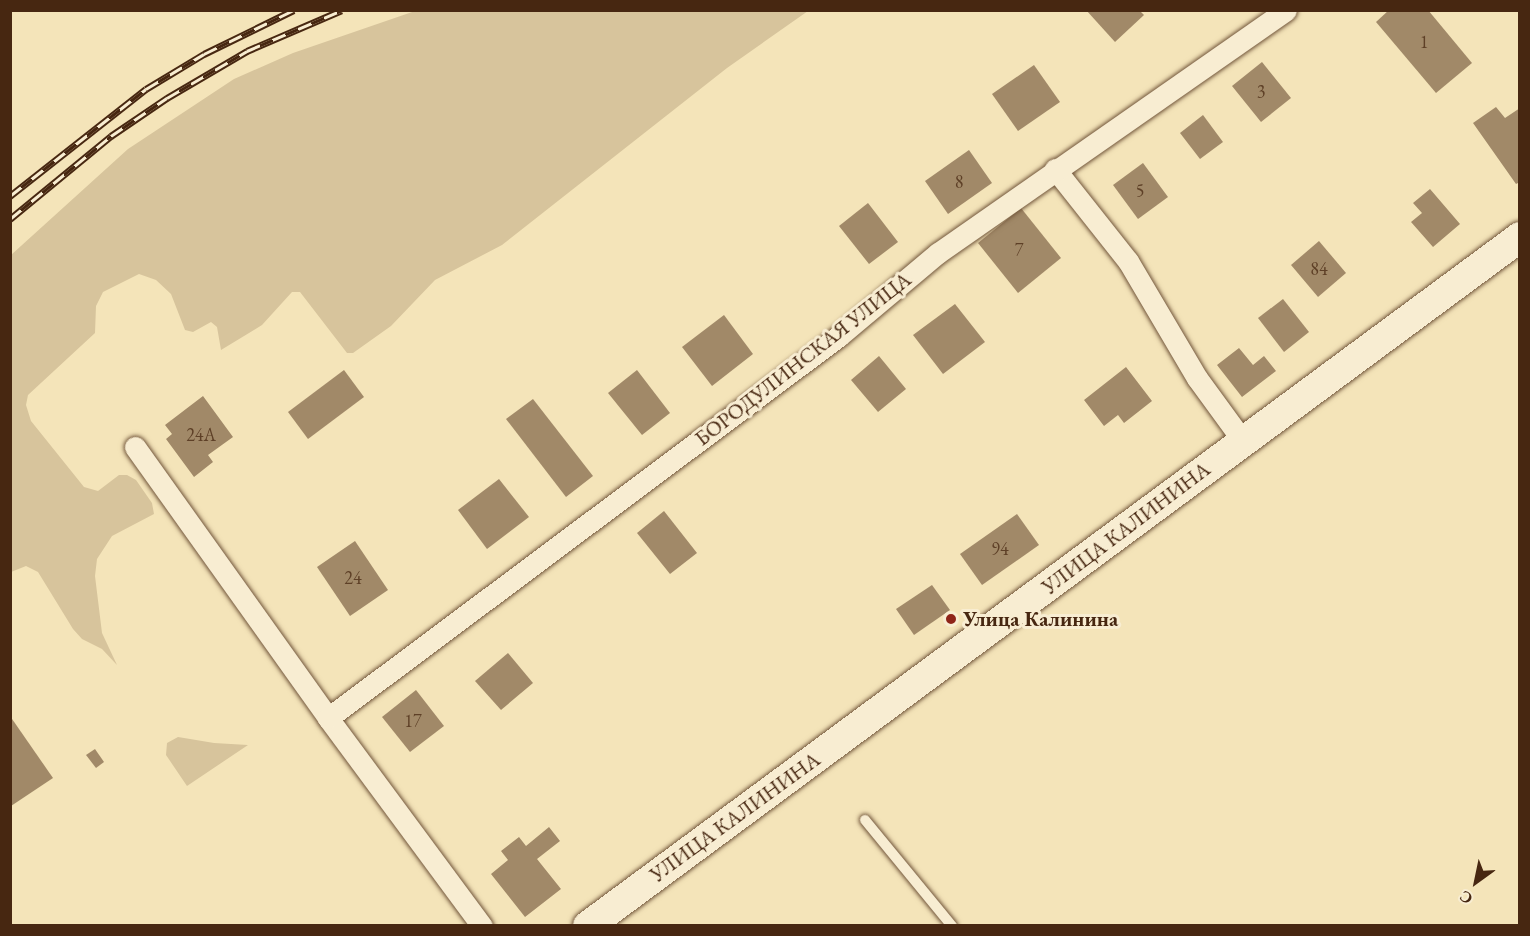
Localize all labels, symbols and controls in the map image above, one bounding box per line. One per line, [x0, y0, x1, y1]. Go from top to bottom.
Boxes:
house number: 1 [1420, 31, 1428, 53]
house number: 3 [1257, 81, 1265, 103]
house number: 8 [955, 171, 963, 193]
house number: 5 [1136, 180, 1144, 202]
house number: 7 [1015, 239, 1023, 261]
house number: 84 [1310, 258, 1328, 280]
street label: БОРОДУЛИНСКАЯ УЛИЦА [690, 267, 916, 451]
house number: 24А [186, 424, 216, 446]
street label: УЛИЦА КАЛИНИНА [1037, 456, 1215, 600]
house number: 94 [991, 538, 1009, 560]
house number: 24 [344, 567, 362, 589]
place label: Улица Калинина [963, 606, 1118, 632]
marker: Улица Калинина [944, 612, 958, 626]
house number: 17 [404, 710, 422, 732]
street label: УЛИЦА КАЛИНИНА [645, 747, 825, 887]
north arrow [1446, 852, 1506, 912]
text: С [1455, 886, 1476, 909]

